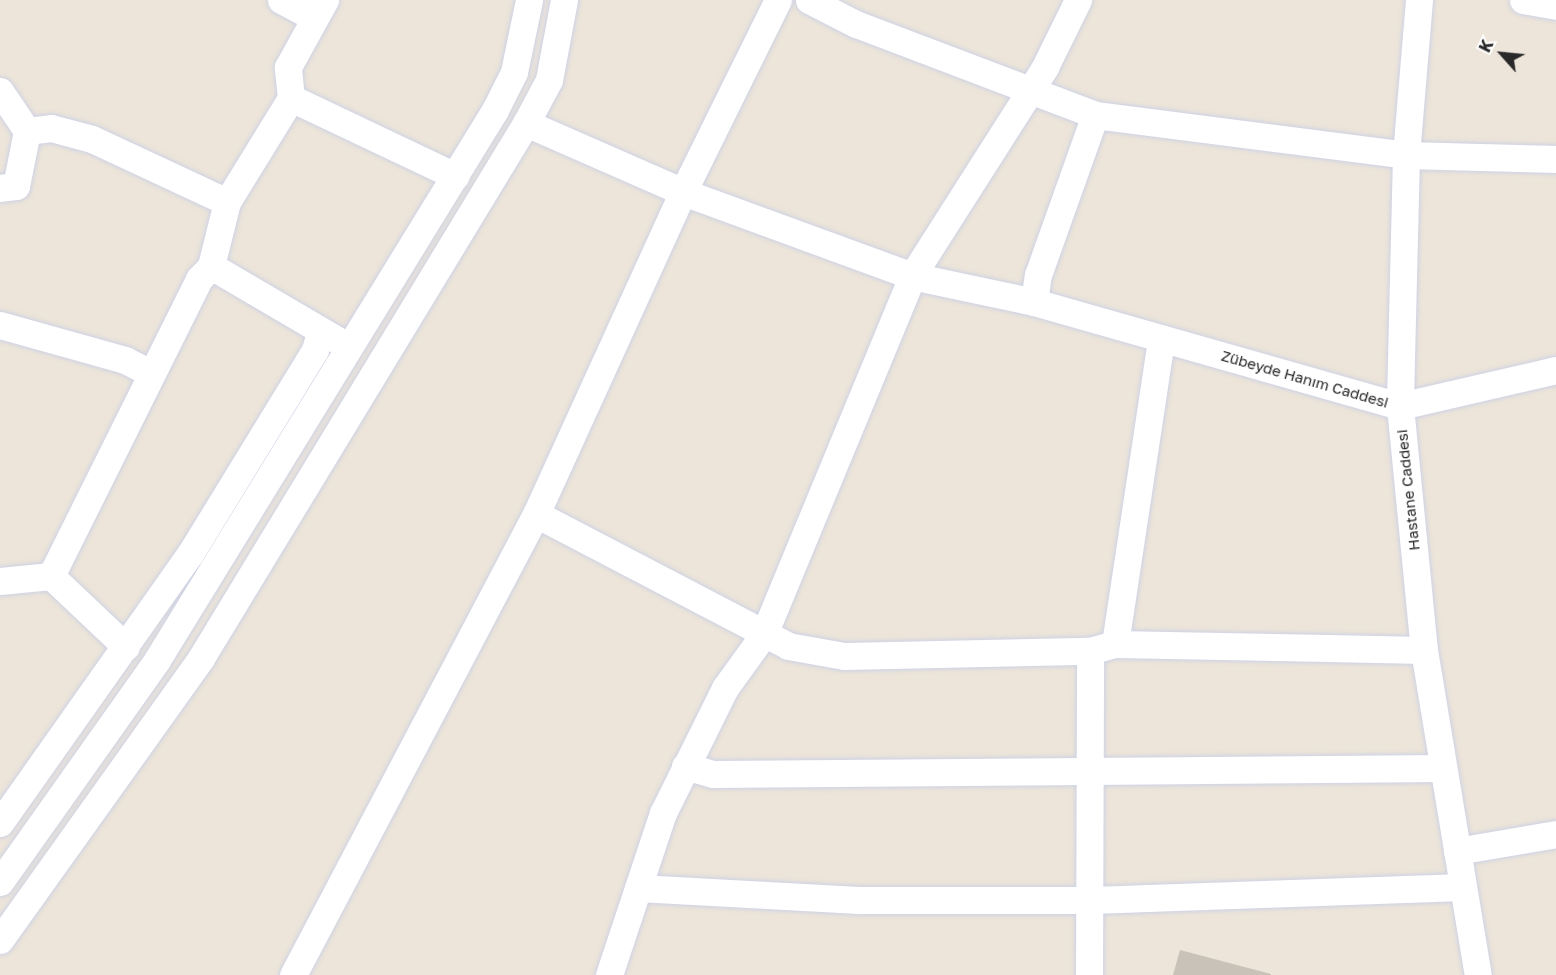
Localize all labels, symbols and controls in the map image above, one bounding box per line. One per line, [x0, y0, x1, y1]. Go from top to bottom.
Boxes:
north arrow [1472, 24, 1532, 84]
text: K [1474, 36, 1498, 56]
street label: Zübeyde Hanım Caddesi [1219, 346, 1391, 412]
street label: Hastane Caddesi [1393, 429, 1423, 551]

